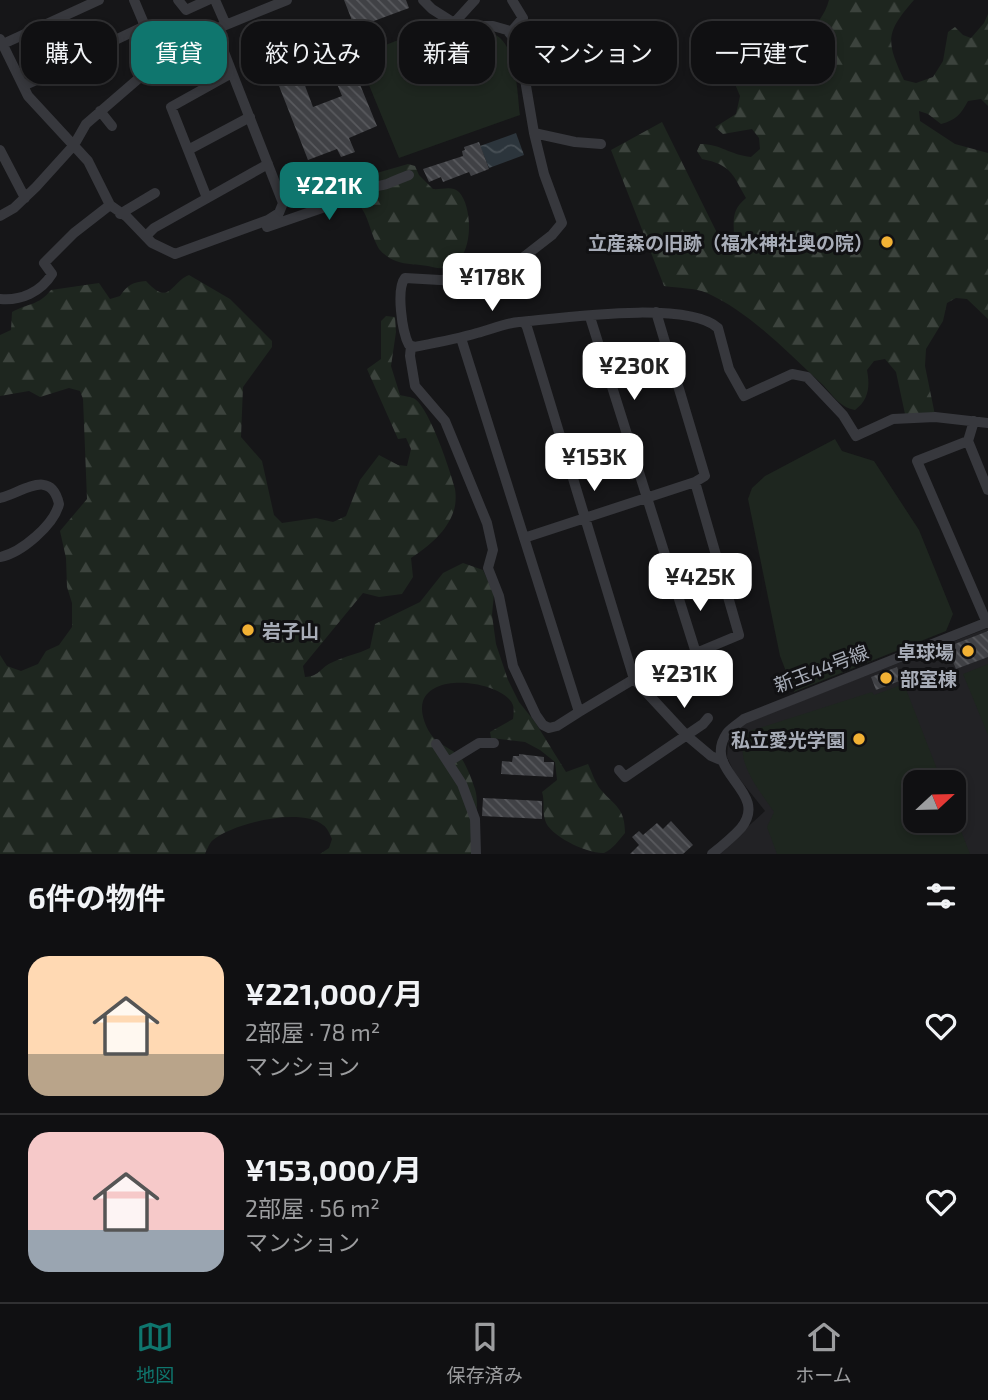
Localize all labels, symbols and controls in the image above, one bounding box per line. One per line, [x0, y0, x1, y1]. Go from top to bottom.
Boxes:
chip: 購入 [21, 21, 117, 84]
chip: 賃貸 [131, 21, 227, 84]
chip: 絞り込み [241, 21, 385, 84]
chip: 新着 [399, 21, 495, 84]
chip: マンション [509, 21, 677, 84]
chip: 一戸建て [691, 21, 835, 84]
pin: ¥221K [280, 162, 378, 222]
text: ¥221K [296, 171, 362, 199]
place label: 立産森の旧跡（福水神社奥の院） [588, 231, 873, 254]
marker: 立産森の旧跡（福水神社奥の院） [879, 234, 895, 250]
pin: ¥178K [443, 254, 541, 313]
text: ¥178K [459, 262, 525, 290]
pin: ¥230K [585, 342, 683, 402]
text: ¥230K [599, 351, 669, 379]
pin: ¥153K [545, 434, 643, 493]
text: ¥153K [561, 442, 627, 470]
pin: ¥425K [651, 554, 749, 613]
text: ¥425K [665, 562, 735, 590]
place label: 岩子山 [262, 619, 319, 642]
marker: 岩子山 [240, 622, 256, 638]
street label: 新玉44号線 [770, 639, 872, 697]
place label: 卓球場 [897, 640, 954, 663]
marker: 卓球場 [960, 643, 976, 659]
pin: ¥231K [635, 650, 733, 710]
text: ¥231K [651, 659, 717, 687]
place label: 部室棟 [900, 667, 957, 690]
marker: 部室棟 [878, 670, 894, 686]
place label: 私立愛光学園 [731, 728, 845, 751]
marker: 私立愛光学園 [851, 731, 867, 747]
north arrow [903, 770, 966, 833]
map controls [903, 770, 966, 833]
icon: filters [922, 877, 960, 915]
text: 6件の物件 [28, 879, 166, 915]
text: ¥221,000/月 [245, 975, 423, 1011]
icon: home [84, 984, 168, 1068]
icon: heart [922, 1007, 960, 1045]
text: 2部屋 · 78 m² [245, 1018, 380, 1046]
text: マンション [245, 1052, 360, 1080]
text: ¥153,000/月 [245, 1151, 422, 1187]
icon: home [84, 1160, 168, 1244]
icon: heart [922, 1183, 960, 1221]
text: 2部屋 · 56 m² [245, 1194, 380, 1222]
text: マンション [245, 1228, 360, 1256]
tab: 地図 [136, 1318, 174, 1387]
tab: 保存済み [447, 1318, 523, 1387]
tab: ホーム [795, 1318, 852, 1387]

